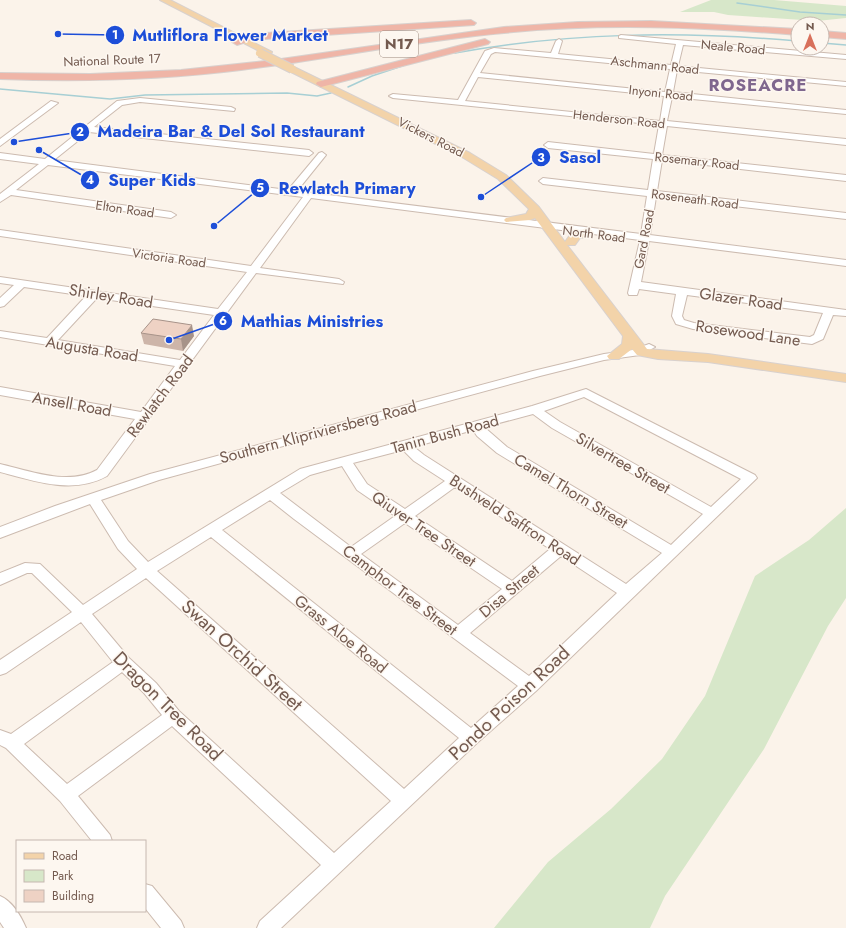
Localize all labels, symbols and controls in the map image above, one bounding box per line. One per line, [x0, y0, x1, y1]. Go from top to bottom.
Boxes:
north arrow [790, 16, 830, 56]
text: N [806, 18, 814, 34]
callout: Mutliflora Flower Market [105, 20, 336, 49]
text: Mutliflora Flower Market [132, 23, 328, 47]
text: 1 [112, 26, 118, 44]
road number: N17 [380, 31, 418, 57]
street label: Neale Road [700, 35, 766, 59]
street label: National Route 17 [63, 49, 161, 71]
street label: Aschmann Road [610, 51, 700, 79]
district label: ROSEACRE [709, 73, 807, 97]
street label: Inyoni Road [628, 80, 694, 106]
street label: Henderson Road [572, 105, 666, 133]
street label: Vickers Road [395, 112, 467, 162]
callout: Madeira Bar & Del Sol Restaurant [70, 117, 373, 146]
text: Madeira Bar & Del Sol Restaurant [97, 119, 365, 143]
text: 2 [76, 123, 84, 141]
callout: Sasol [531, 143, 609, 172]
text: Sasol [559, 145, 601, 169]
street label: Rosemary Road [654, 147, 740, 175]
text: 3 [537, 149, 545, 167]
callout: Super Kids [80, 166, 204, 195]
text: Super Kids [108, 168, 196, 192]
text: 4 [86, 171, 94, 189]
callout: Rewlatch Primary [250, 174, 423, 203]
text: Rewlatch Primary [278, 176, 417, 200]
text: 5 [256, 179, 264, 197]
street label: Roseneath Road [650, 184, 740, 214]
street label: Elton Road [94, 195, 156, 223]
street label: Gard Road [629, 208, 659, 270]
street label: North Road [561, 221, 627, 247]
street label: Victoria Road [131, 243, 207, 273]
street label: Shirley Road [67, 278, 155, 314]
street label: Glazer Road [698, 282, 784, 316]
callout: Mathias Ministries [213, 307, 392, 336]
text: Mathias Ministries [241, 309, 384, 333]
text: 6 [219, 312, 227, 330]
street label: Rosewood Lane [694, 314, 802, 352]
street label: Augusta Road [44, 330, 140, 368]
street label: Rewlatch Road [121, 350, 199, 442]
street label: Ansell Road [30, 386, 114, 422]
street label: Southern Klipriviersberg Road [217, 395, 419, 469]
street label: Tanin Bush Road [389, 409, 501, 459]
street label: Silvertree Street [571, 427, 675, 499]
street label: Camel Thorn Street [510, 448, 632, 534]
street label: Bushveld Saffron Road [445, 469, 585, 571]
street label: Qiuver Tree Street [367, 486, 481, 573]
street label: Camphor Tree Street [338, 539, 462, 641]
street label: Disa Street [474, 559, 544, 623]
street label: Grass Aloe Road [290, 589, 392, 679]
street label: Swan Orchid Street [175, 593, 309, 717]
street label: Pondo Poison Road [442, 640, 576, 766]
street label: Dragon Tree Road [107, 645, 229, 767]
legend [16, 840, 146, 912]
text: Road [52, 847, 78, 865]
text: Park [52, 867, 74, 885]
text: Building [52, 887, 94, 905]

